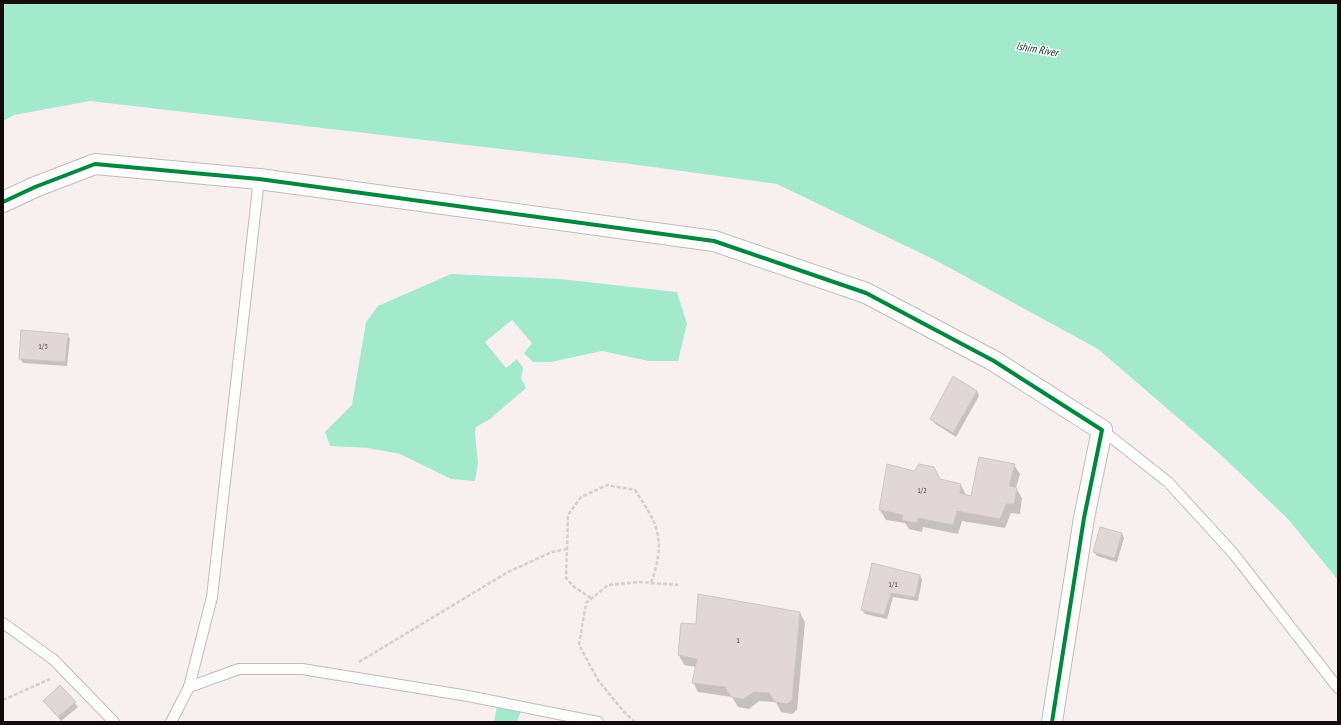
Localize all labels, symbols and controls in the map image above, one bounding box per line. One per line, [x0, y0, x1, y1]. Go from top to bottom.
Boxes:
water label: Ishim River [1015, 38, 1061, 60]
house number: 1/3 [38, 341, 48, 351]
house number: 1/2 [917, 485, 927, 495]
house number: 1/1 [888, 579, 898, 589]
house number: 1 [736, 635, 740, 645]

